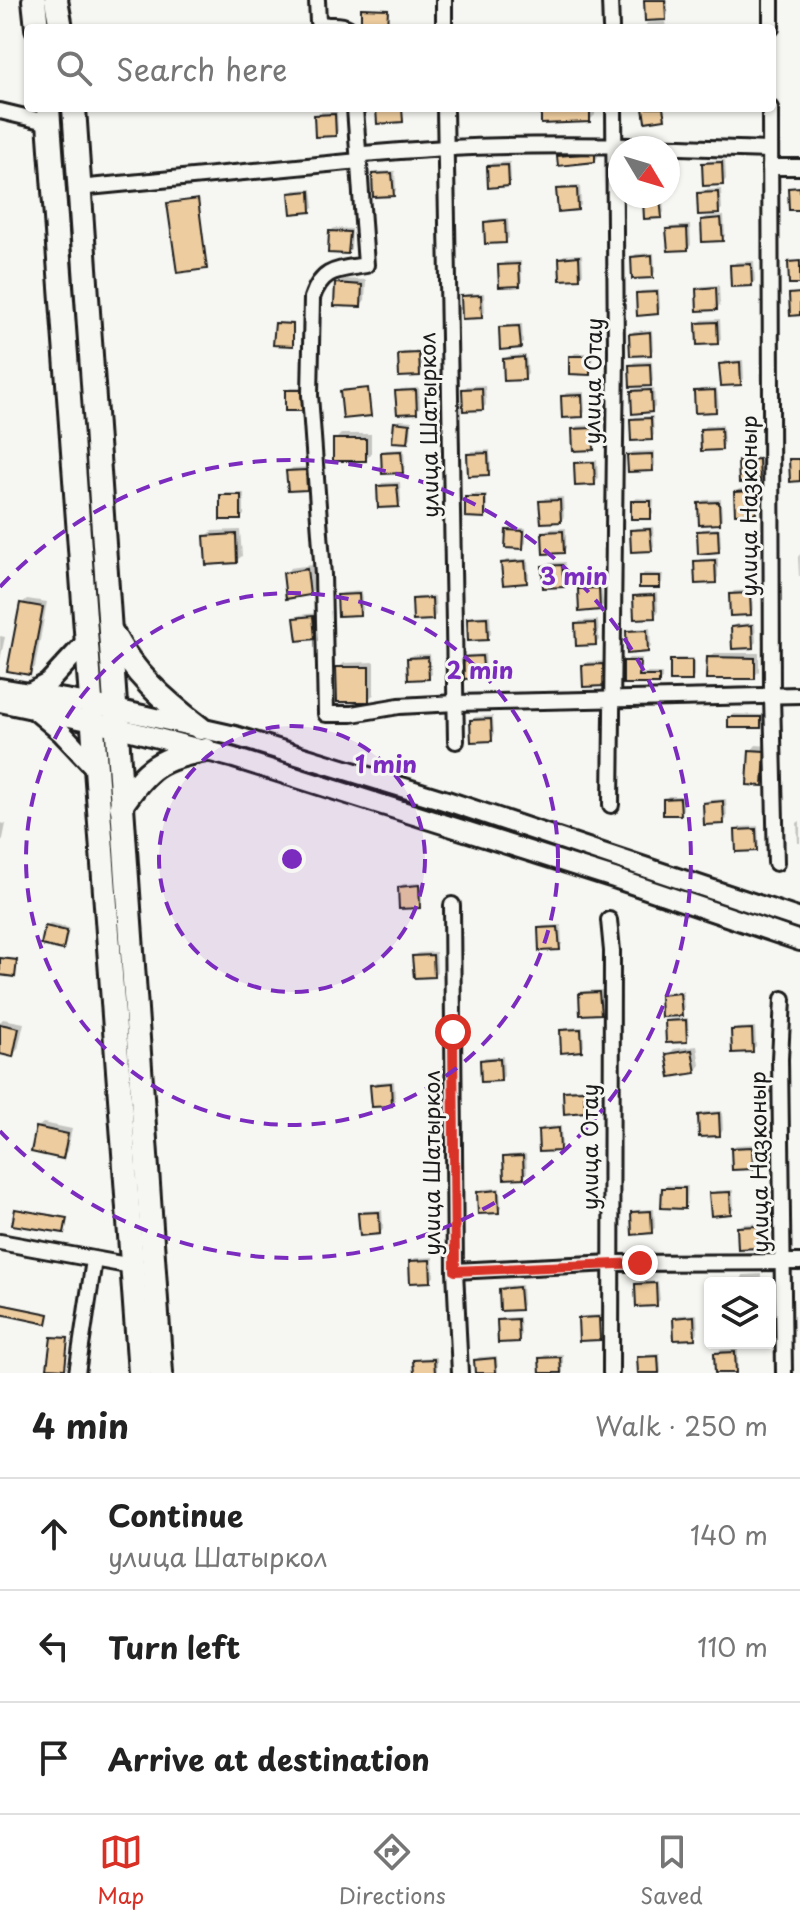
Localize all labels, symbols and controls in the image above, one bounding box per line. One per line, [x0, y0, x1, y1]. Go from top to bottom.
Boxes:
search box [24, 24, 776, 112]
icon: search [52, 46, 96, 90]
text: Search here [116, 46, 288, 91]
north arrow [608, 136, 680, 208]
street label: улица Отау [574, 317, 609, 445]
street label: улица Шатыркол [409, 332, 446, 518]
street label: улица Назконыр [731, 415, 764, 597]
text: 3 min [540, 557, 608, 593]
text: 2 min [446, 651, 514, 687]
text: 1 min [355, 745, 417, 781]
centre of rings [278, 845, 306, 873]
route start [435, 1014, 471, 1050]
street label: улица Шатыркол [414, 1070, 447, 1256]
street label: улица Назконыр [739, 1071, 776, 1253]
street label: улица Отау [572, 1084, 605, 1210]
route end [622, 1245, 658, 1281]
map controls [704, 1277, 776, 1349]
button: layers [704, 1277, 776, 1349]
text: 4 min [32, 1399, 129, 1451]
text: Walk · 250 m [595, 1406, 768, 1445]
text: Continue [108, 1492, 243, 1537]
icon: ahead [32, 1512, 76, 1556]
text: 140 m [690, 1515, 768, 1554]
text: улица Шатыркол [108, 1537, 328, 1576]
icon: left [32, 1624, 76, 1668]
text: Turn left [108, 1624, 240, 1669]
text: 110 m [697, 1627, 768, 1666]
icon: arrive [32, 1736, 76, 1780]
text: Arrive at destination [108, 1736, 430, 1781]
tab: Map [97, 1830, 144, 1911]
tab: Directions [339, 1830, 446, 1911]
tab: Saved [640, 1830, 703, 1911]

